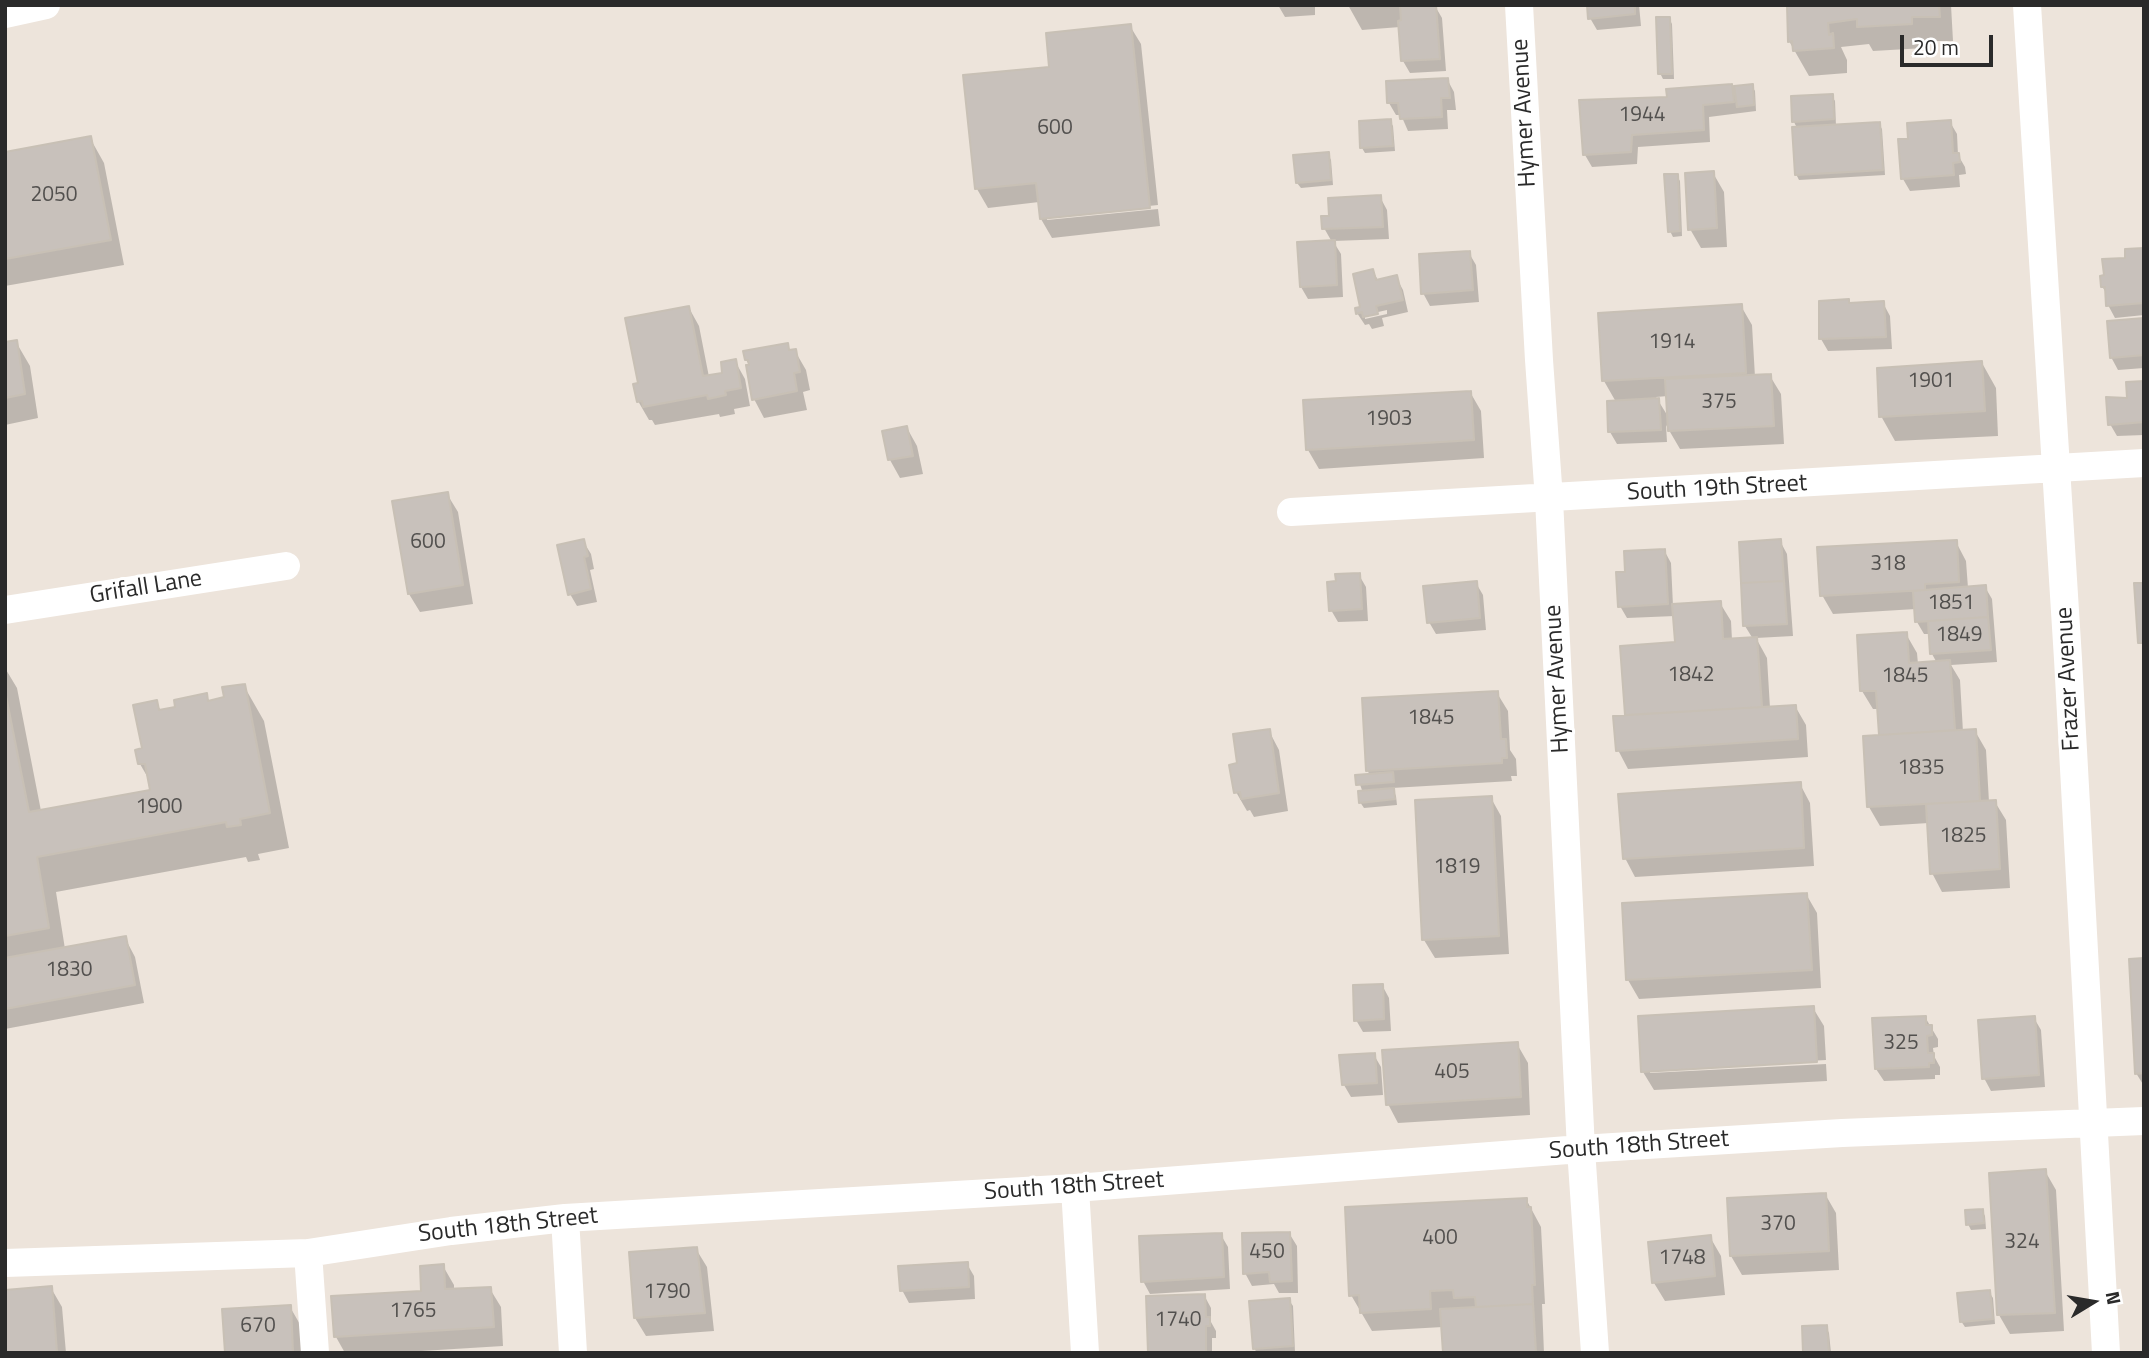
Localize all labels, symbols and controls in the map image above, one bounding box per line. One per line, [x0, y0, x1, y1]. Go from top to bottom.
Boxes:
scale bar [1904, 21, 1997, 65]
text: 20 m [1913, 31, 1959, 63]
street label: Hymer Avenue [1507, 38, 1543, 188]
house number: 1944 [1618, 103, 1666, 129]
house number: 600 [1037, 116, 1073, 142]
house number: 2050 [30, 183, 78, 209]
house number: 1914 [1648, 330, 1696, 356]
house number: 1901 [1907, 369, 1955, 395]
house number: 375 [1701, 390, 1737, 416]
house number: 1903 [1365, 407, 1413, 433]
street label: South 19th Street [1626, 470, 1808, 508]
house number: 600 [410, 530, 446, 556]
house number: 318 [1870, 552, 1906, 578]
street label: Grifall Lane [88, 565, 204, 611]
house number: 1851 [1927, 591, 1975, 617]
street label: Hymer Avenue [1540, 604, 1576, 754]
street label: Frazer Avenue [2051, 606, 2087, 752]
house number: 1849 [1935, 623, 1983, 649]
house number: 1842 [1667, 663, 1715, 689]
house number: 1845 [1881, 664, 1929, 690]
house number: 1845 [1407, 706, 1455, 732]
house number: 1835 [1897, 756, 1945, 782]
house number: 1900 [135, 795, 183, 821]
house number: 1825 [1939, 824, 1987, 850]
house number: 1819 [1433, 855, 1481, 881]
house number: 1830 [45, 958, 93, 984]
house number: 325 [1883, 1031, 1919, 1057]
house number: 405 [1434, 1060, 1470, 1086]
street label: South 18th Street [1548, 1125, 1730, 1167]
street label: South 18th Street [983, 1166, 1165, 1208]
street label: South 18th Street [417, 1202, 599, 1250]
house number: 370 [1760, 1212, 1796, 1238]
house number: 400 [1422, 1226, 1458, 1252]
house number: 324 [2004, 1230, 2040, 1256]
house number: 450 [1249, 1240, 1285, 1266]
house number: 1748 [1658, 1246, 1706, 1272]
north arrow [2058, 1267, 2128, 1337]
house number: 1790 [643, 1280, 691, 1306]
text: N [2099, 1289, 2130, 1307]
house number: 1765 [389, 1299, 437, 1325]
house number: 1740 [1154, 1308, 1202, 1334]
house number: 670 [240, 1314, 276, 1340]

